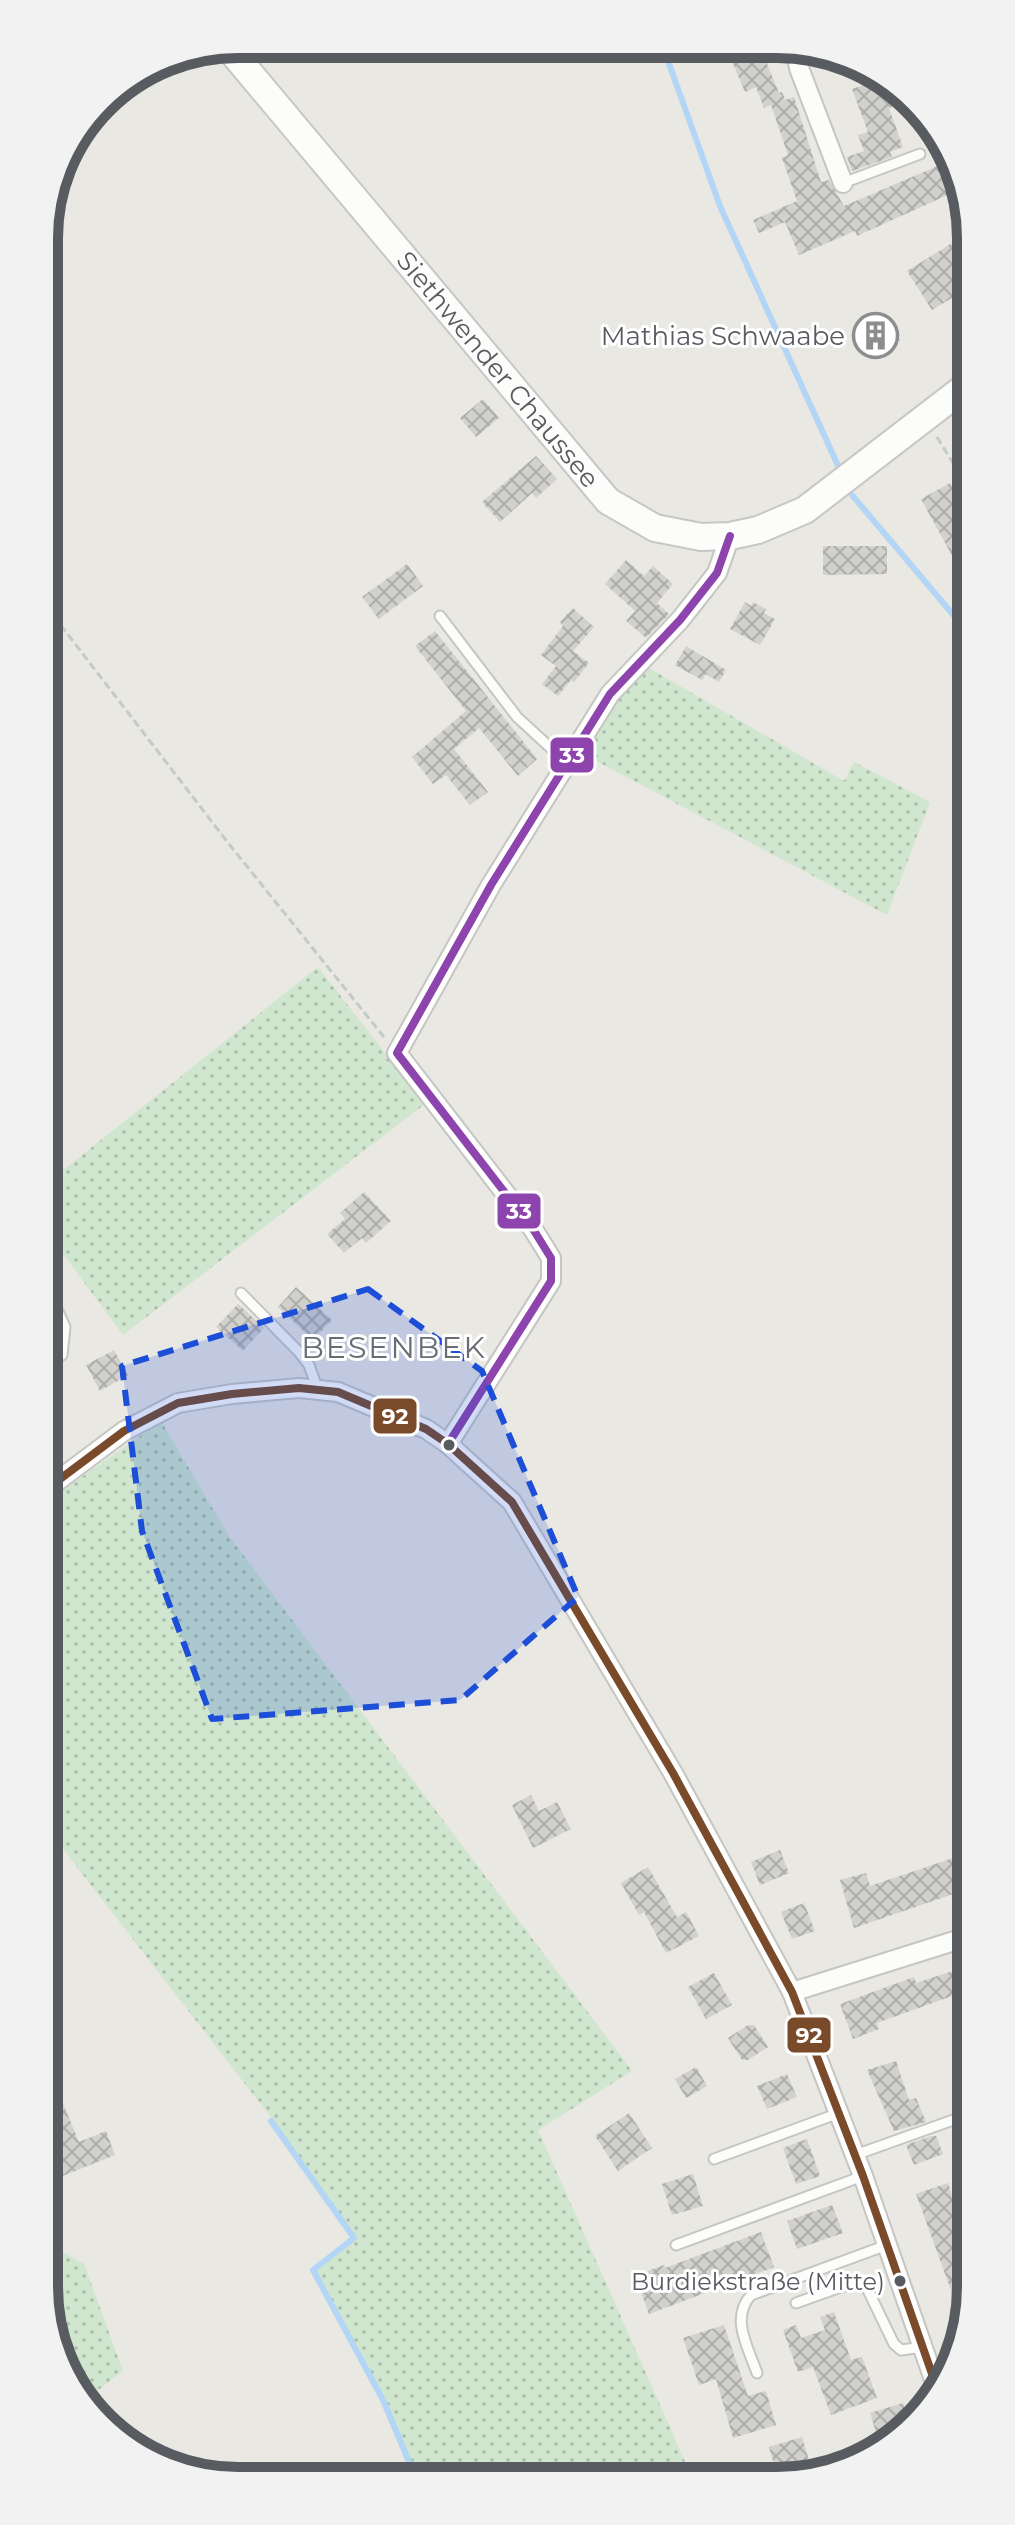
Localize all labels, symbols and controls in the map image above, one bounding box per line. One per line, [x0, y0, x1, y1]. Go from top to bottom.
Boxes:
street label: Siethwender Chaussee [390, 245, 606, 494]
building icon: Mathias Schwaabe [852, 312, 900, 360]
place label: Mathias Schwaabe [601, 320, 845, 352]
line badge: 33 [549, 736, 595, 774]
text: 33 [558, 742, 585, 769]
line badge: 33 [496, 1192, 542, 1230]
text: 33 [505, 1198, 532, 1225]
district label: BESENBEK [301, 1329, 487, 1366]
line badge: 92 [372, 1397, 418, 1435]
text: 92 [382, 1403, 408, 1430]
unlabelled marker [441, 1437, 457, 1453]
line badge: 92 [786, 2016, 832, 2054]
text: 92 [796, 2022, 822, 2049]
place label: Burdiekstraße (Mitte) [631, 2267, 885, 2296]
marker: Burdiekstraße (Mitte) [892, 2273, 908, 2289]

